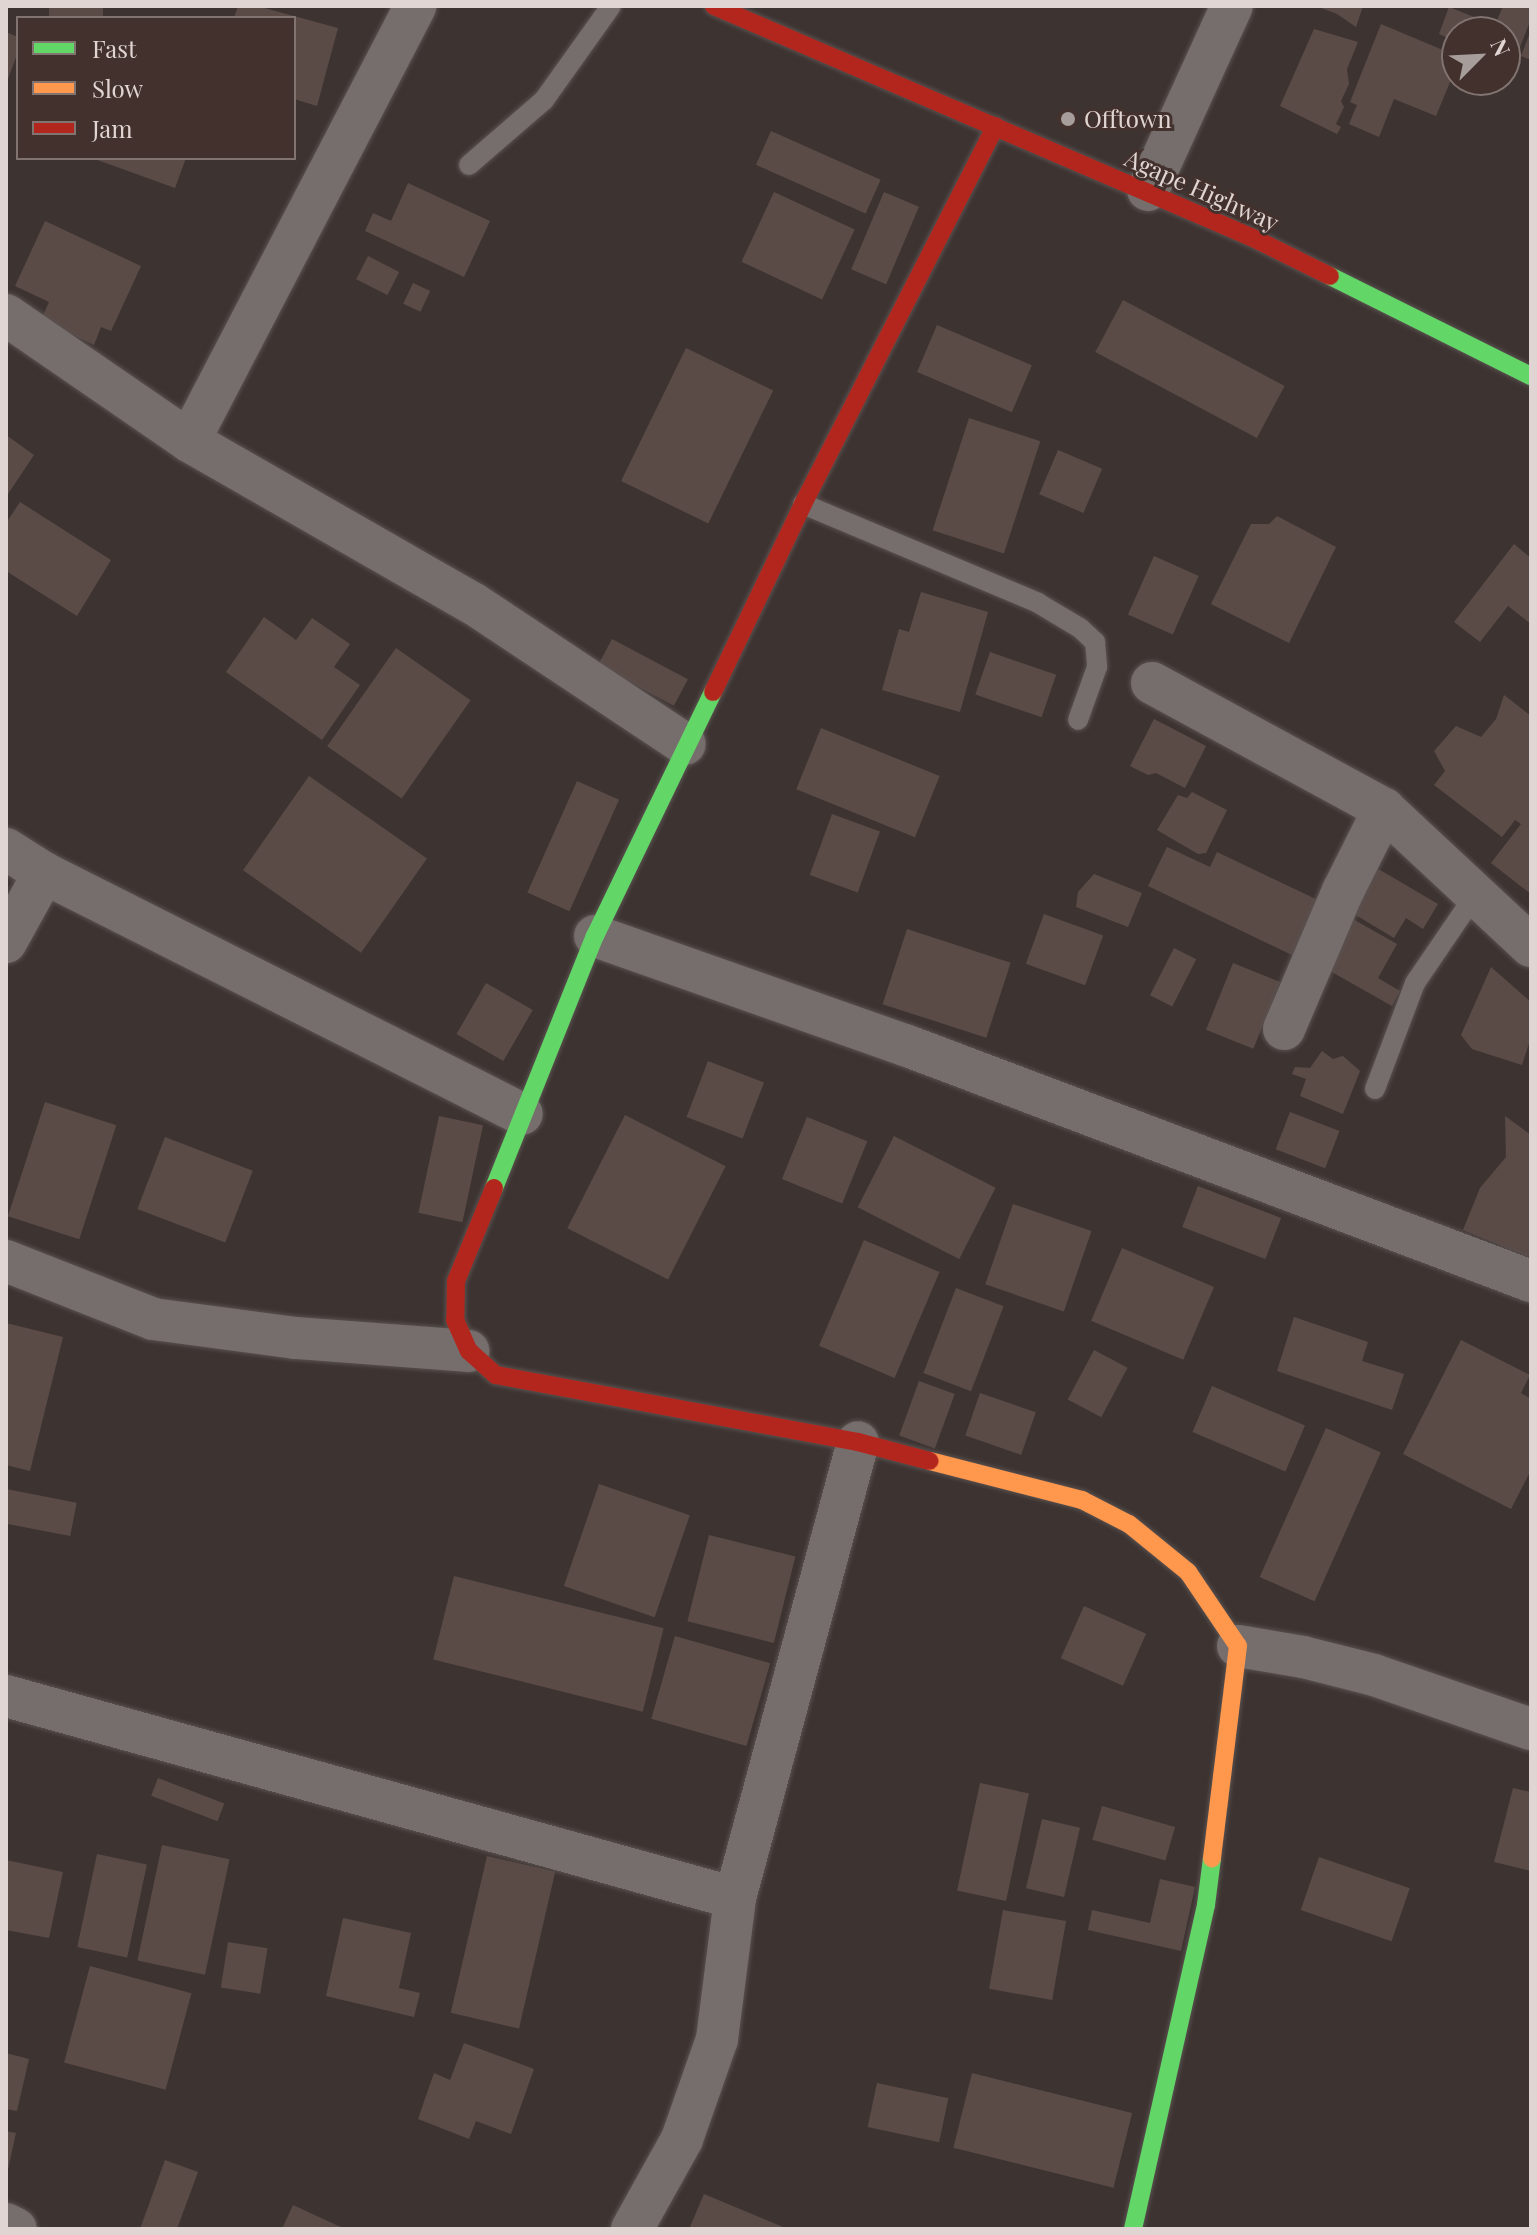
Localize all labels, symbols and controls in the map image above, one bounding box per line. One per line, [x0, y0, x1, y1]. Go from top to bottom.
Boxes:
legend [16, 16, 296, 160]
north arrow [1441, 16, 1521, 96]
text: Fast [92, 32, 137, 64]
text: N [1484, 34, 1518, 60]
text: Slow [92, 72, 143, 104]
place label: Offtown [1084, 105, 1172, 133]
marker: Offtown [1059, 110, 1077, 128]
text: Jam [92, 112, 133, 144]
street label: Agape Highway [1121, 143, 1283, 237]

